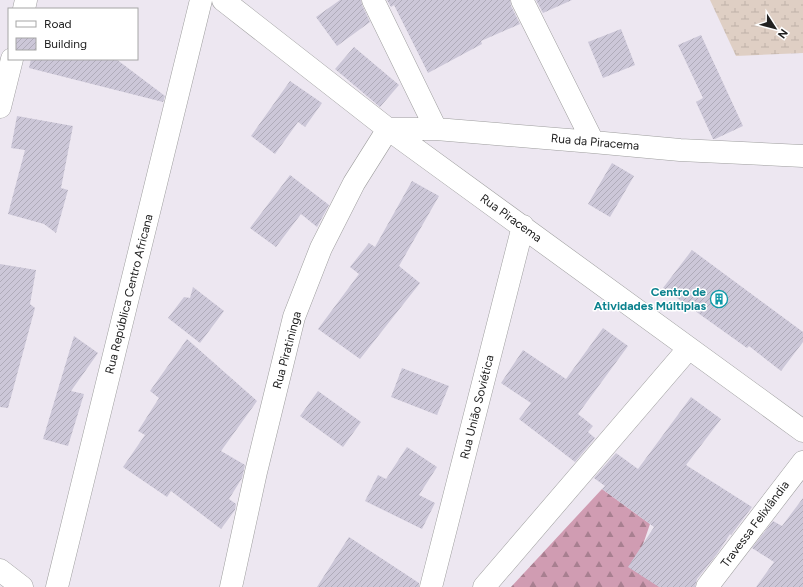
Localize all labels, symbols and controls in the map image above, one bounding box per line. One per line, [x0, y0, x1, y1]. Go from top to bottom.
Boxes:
legend [8, 8, 138, 60]
north arrow [755, 8, 795, 48]
text: Road [44, 17, 72, 31]
text: N [775, 26, 790, 41]
text: Building [44, 37, 87, 51]
street label: Rua da Piracema [550, 131, 640, 153]
street label: Rua Piracema [478, 191, 544, 245]
street label: Rua República Centro Africana [102, 213, 156, 375]
place label: Centro de Atividades Múltiplas [594, 285, 706, 313]
building icon: Centro de Atividades Múltiplas [709, 289, 729, 309]
street label: Rua Piratininga [270, 310, 304, 390]
street label: Rua União Soviética [457, 353, 497, 461]
street label: Travessa Felixlândia [718, 478, 792, 570]

